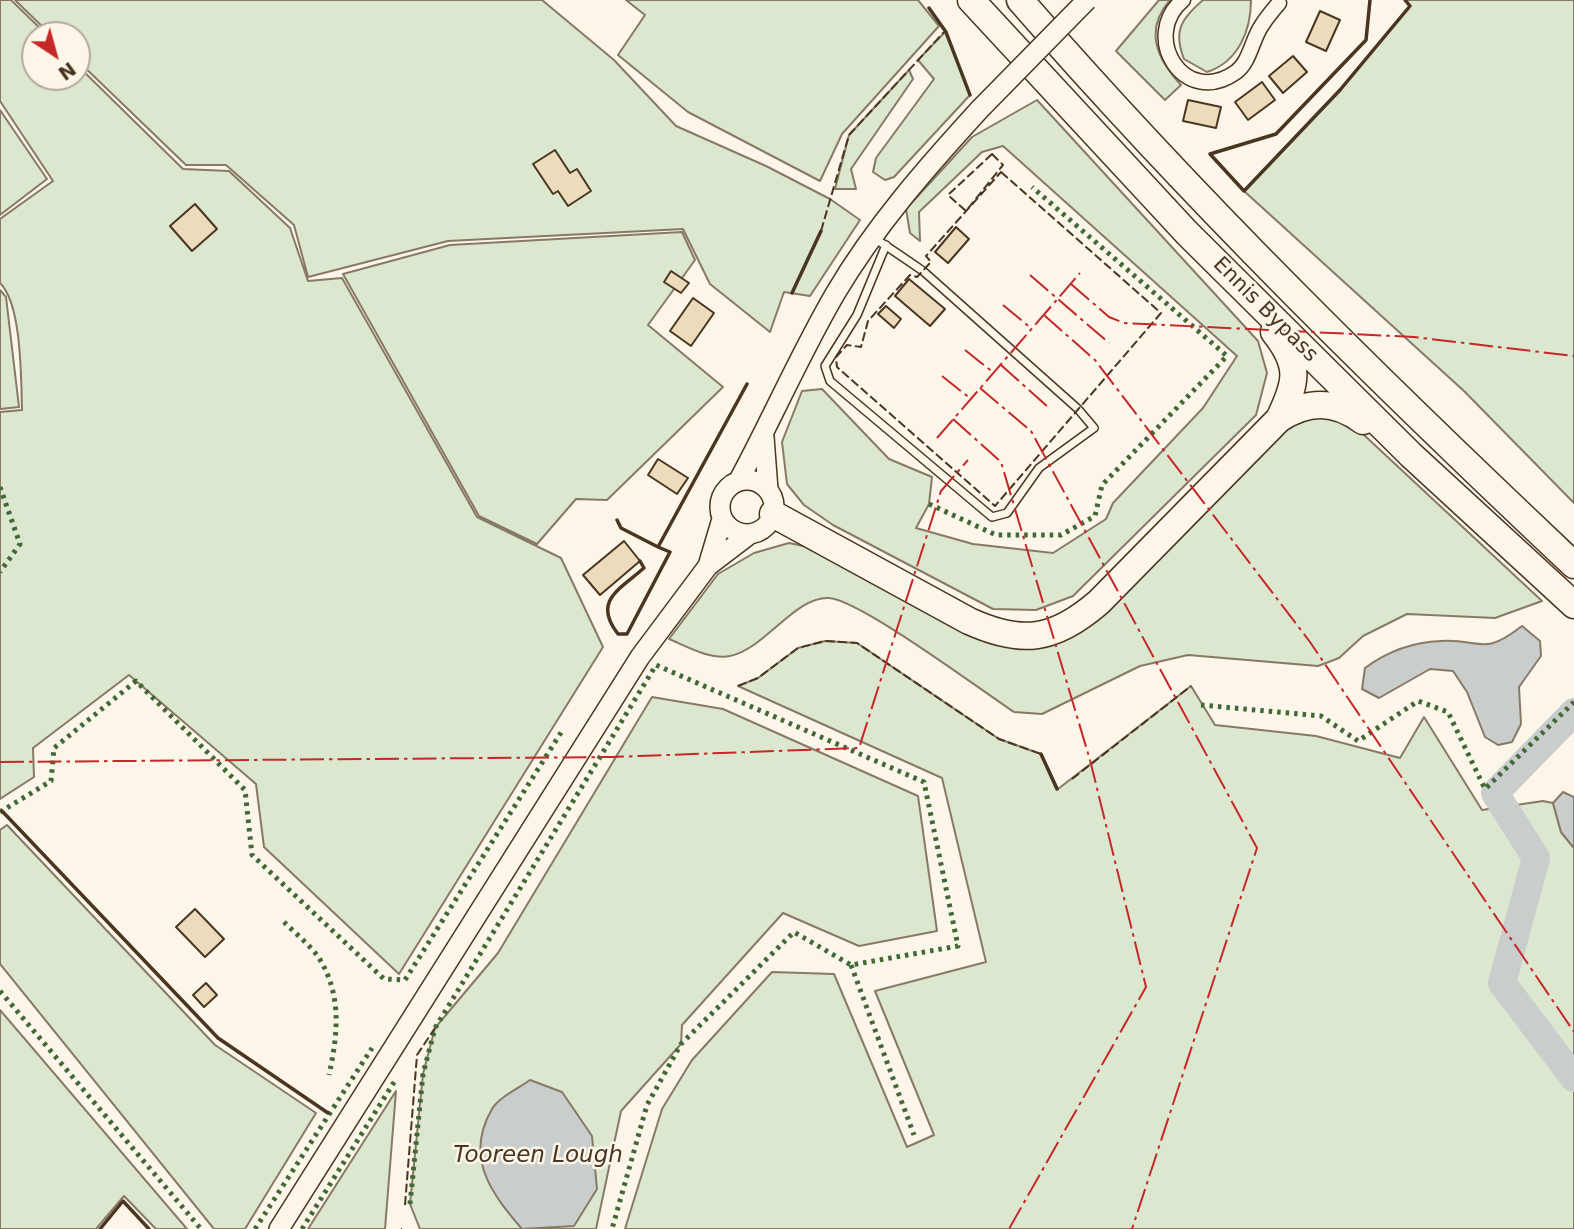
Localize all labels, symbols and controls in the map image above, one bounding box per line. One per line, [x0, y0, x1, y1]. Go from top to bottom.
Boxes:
north arrow [21, 21, 91, 91]
text: N [54, 58, 80, 85]
street label: Ennis Bypass [1207, 252, 1323, 368]
water label: Tooreen Lough [453, 1142, 623, 1170]

